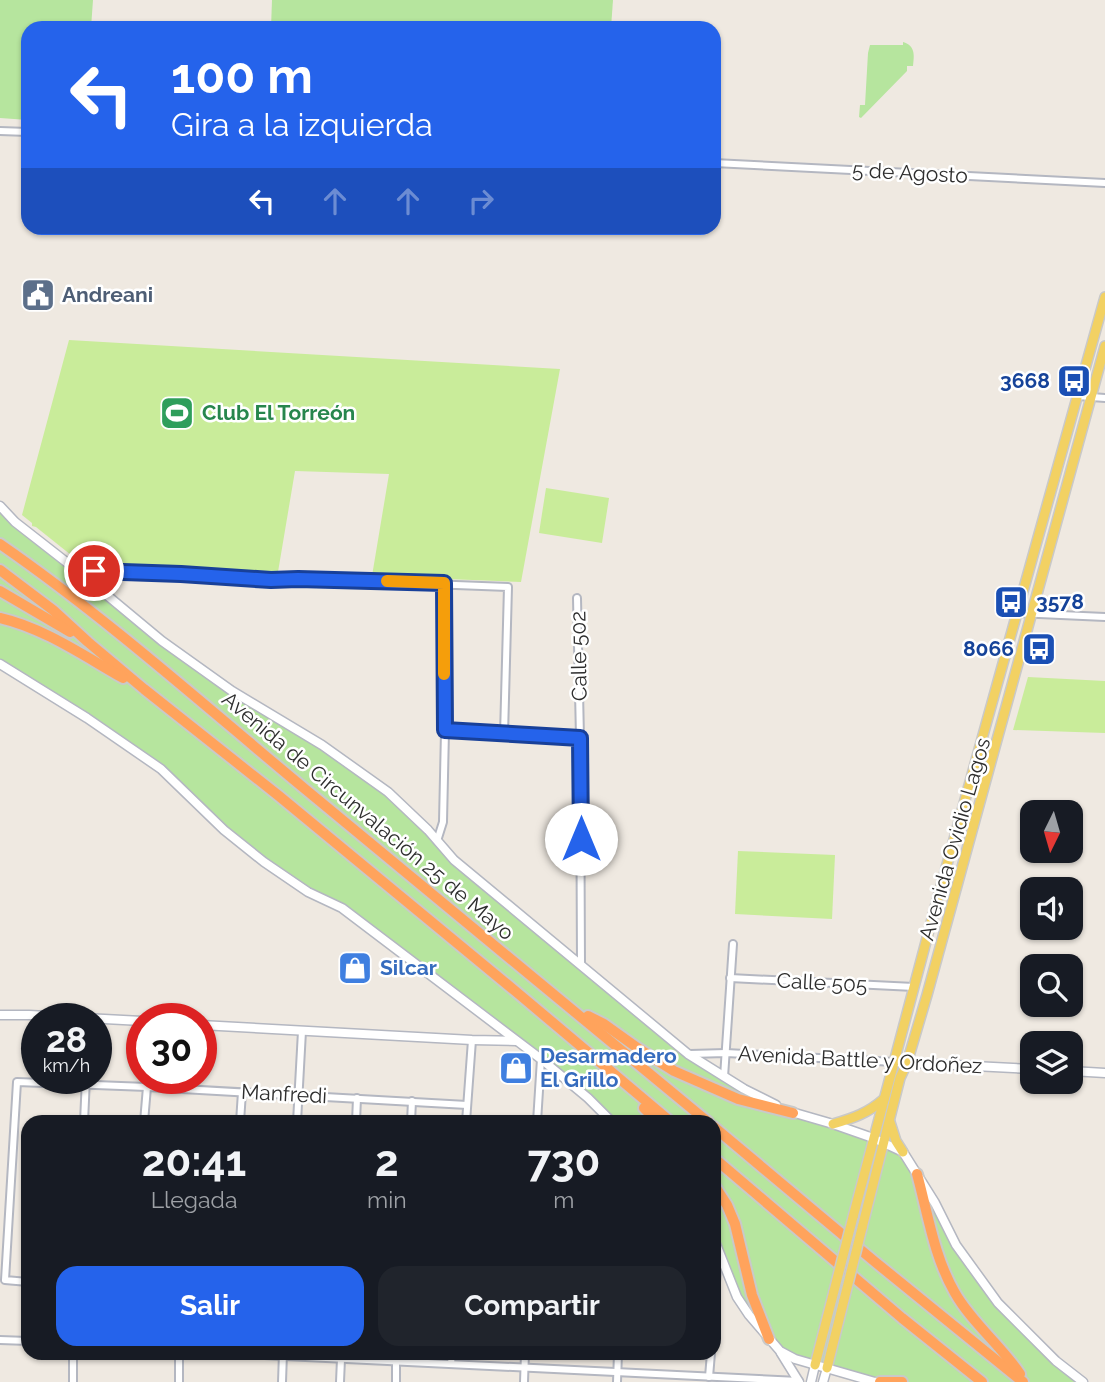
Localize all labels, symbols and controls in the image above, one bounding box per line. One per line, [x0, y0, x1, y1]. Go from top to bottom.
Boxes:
text: 100 m [171, 47, 313, 104]
icon: left [56, 49, 147, 140]
text: Gira a la izquierda [171, 106, 433, 143]
street label: 5 de Agosto [852, 157, 968, 188]
icon: left [243, 182, 281, 220]
icon: ahead [316, 182, 354, 220]
icon: ahead [389, 182, 427, 220]
icon: right [462, 182, 500, 220]
public building icon: Andreani [19, 276, 57, 314]
place label: Andreani [62, 282, 153, 307]
bus stop icon: 3668 [1055, 362, 1093, 400]
place label: 3668 [1000, 368, 1050, 393]
sports icon: Club El Torreón [158, 394, 196, 432]
place label: Club El Torreón [202, 400, 355, 425]
pin [64, 541, 124, 601]
icon: arrive [75, 552, 113, 590]
bus stop icon: 3578 [992, 583, 1030, 621]
place label: 3578 [1036, 589, 1084, 614]
street label: Calle 502 [565, 611, 592, 701]
bus stop icon: 8066 [1020, 630, 1058, 668]
place label: 8066 [963, 636, 1014, 661]
street label: Avenida de Circunvalación 25 de Mayo [217, 686, 519, 945]
street label: Avenida Ovidio Lagos [914, 735, 995, 943]
north arrow [1020, 800, 1083, 863]
map controls [1020, 800, 1083, 1094]
position arrow [544, 802, 618, 876]
button: sound [1020, 877, 1083, 940]
shop icon: Silcar [336, 949, 374, 987]
button: search [1020, 954, 1083, 1017]
place label: Silcar [380, 955, 437, 980]
street label: Calle 505 [776, 968, 868, 997]
speed limit sign: 30 [126, 1003, 217, 1094]
text: 28 [46, 1019, 87, 1060]
button: layers [1020, 1031, 1083, 1094]
street label: Avenida Battle y Ordoñez [737, 1041, 983, 1078]
place label: Desarmadero El Grillo [540, 1043, 677, 1092]
shop icon: Desarmadero El Grillo [497, 1049, 535, 1087]
text: km/h [43, 1055, 90, 1076]
street label: Manfredi [241, 1079, 328, 1108]
text: 20:41 [142, 1137, 246, 1186]
text: 2 [375, 1137, 399, 1186]
text: 730 [527, 1137, 600, 1186]
text: Llegada [151, 1186, 237, 1213]
text: min [367, 1186, 407, 1213]
text: m [553, 1186, 574, 1213]
button: Salir [56, 1266, 364, 1346]
button: Compartir [378, 1266, 686, 1346]

